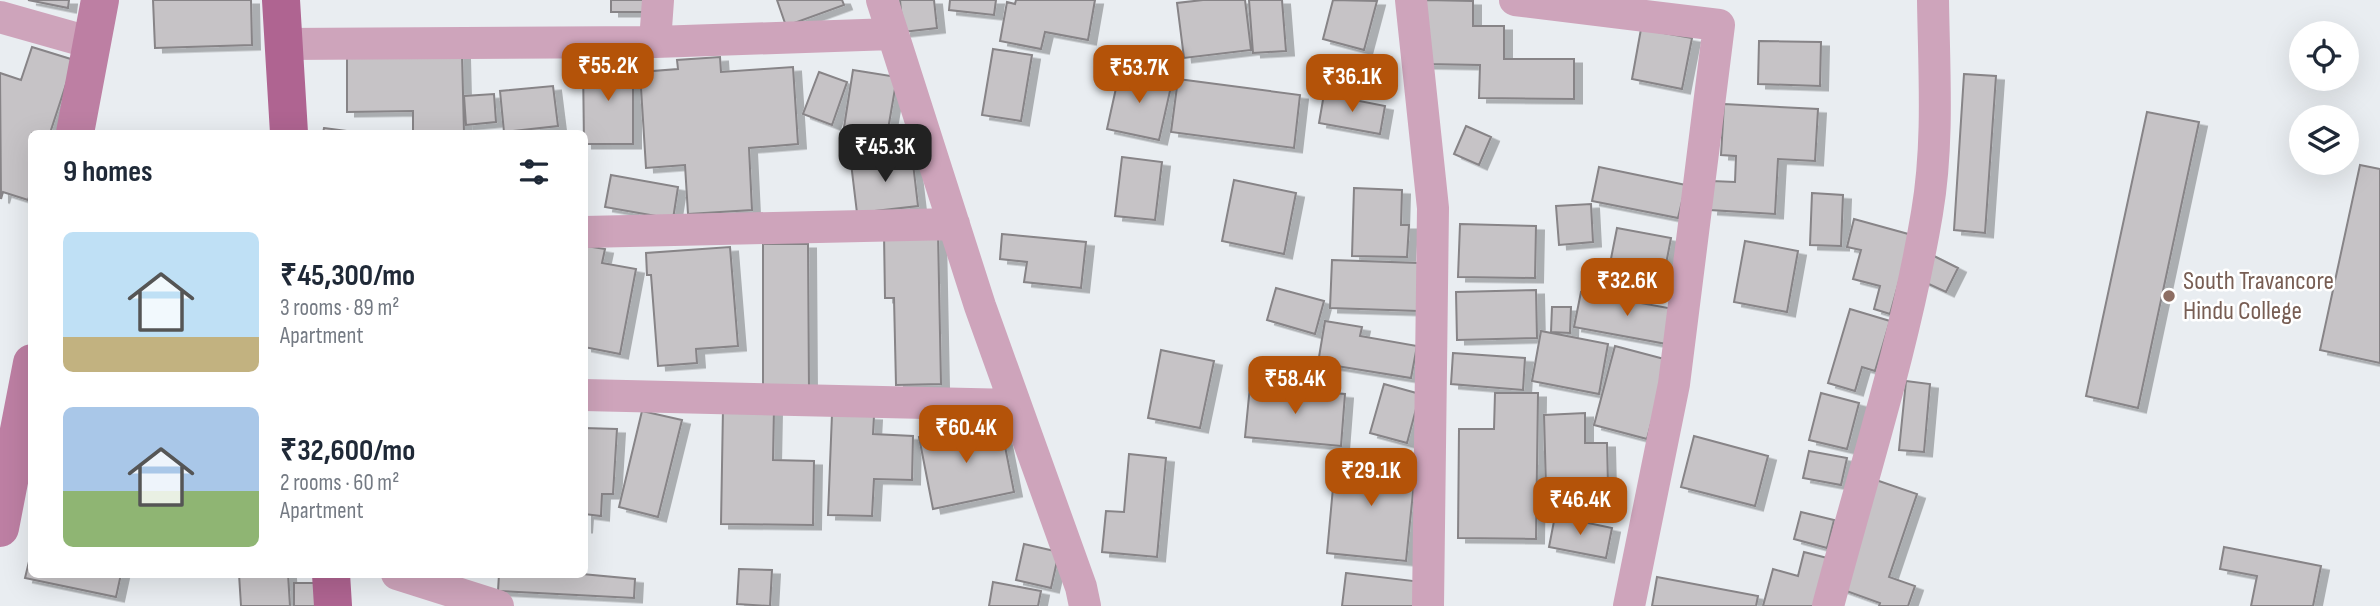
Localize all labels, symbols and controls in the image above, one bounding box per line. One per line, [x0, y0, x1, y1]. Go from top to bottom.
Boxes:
map controls [2289, 21, 2359, 175]
button: locate [2289, 21, 2359, 91]
pin: ₹55.2K [551, 43, 665, 103]
pin: ₹53.7K [1082, 46, 1196, 105]
text: ₹55.2K [578, 52, 638, 80]
text: ₹53.7K [1109, 54, 1169, 82]
pin: ₹36.1K [1295, 54, 1409, 114]
text: ₹36.1K [1322, 63, 1382, 91]
button: layers [2289, 105, 2359, 175]
pin: ₹45.3K [828, 124, 942, 184]
text: ₹45.3K [855, 133, 915, 161]
icon: filters [515, 153, 553, 191]
text: 9 homes [63, 154, 153, 190]
text: ₹45,300/mo [280, 258, 415, 294]
pin: ₹32.6K [1570, 258, 1684, 318]
icon: home [119, 260, 203, 344]
place label: South Travancore Hindu College [2183, 266, 2334, 327]
text: ₹32.6K [1597, 267, 1657, 295]
marker: South Travancore Hindu College [2161, 288, 2177, 304]
text: 3 rooms · 89 m² [280, 294, 399, 322]
text: Apartment [280, 322, 364, 350]
pin: ₹58.4K [1238, 356, 1352, 416]
text: ₹58.4K [1264, 365, 1326, 393]
pin: ₹60.4K [909, 406, 1023, 465]
text: ₹60.4K [935, 414, 997, 442]
text: ₹32,600/mo [280, 433, 415, 469]
icon: home [119, 435, 203, 519]
pin: ₹29.1K [1314, 448, 1428, 508]
text: ₹29.1K [1341, 457, 1401, 485]
text: 2 rooms · 60 m² [280, 469, 399, 497]
pin: ₹46.4K [1523, 477, 1637, 537]
text: ₹46.4K [1549, 486, 1611, 514]
text: Apartment [280, 497, 364, 525]

